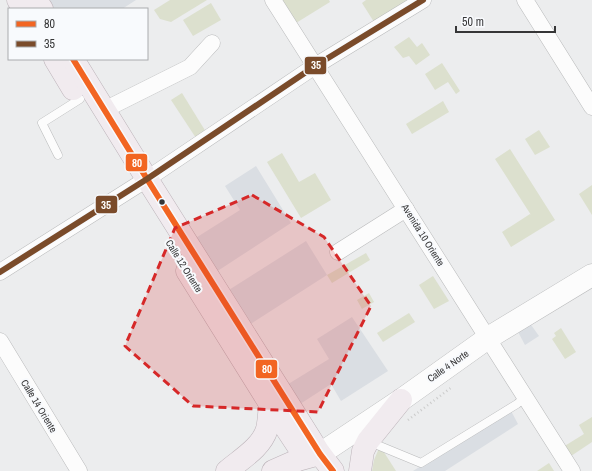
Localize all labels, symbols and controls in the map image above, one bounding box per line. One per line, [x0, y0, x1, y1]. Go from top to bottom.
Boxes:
legend [8, 8, 148, 60]
scale bar [456, 8, 555, 34]
text: 50 m [462, 14, 484, 30]
text: 80 [44, 16, 55, 32]
text: 35 [44, 36, 55, 52]
line badge: 35 [304, 56, 327, 75]
text: 35 [311, 58, 321, 72]
line badge: 80 [125, 153, 148, 172]
text: 80 [132, 156, 142, 170]
line badge: 35 [95, 195, 118, 214]
unlabelled marker [157, 197, 167, 207]
text: 35 [101, 198, 111, 212]
street label: Avenida 10 Oriente [398, 201, 448, 269]
street label: Calle 12 Oriente [163, 237, 206, 295]
street label: Calle 4 Norte [425, 347, 472, 385]
line badge: 80 [255, 359, 278, 379]
text: 80 [262, 362, 272, 376]
street label: Calle 14 Oriente [18, 377, 60, 435]

